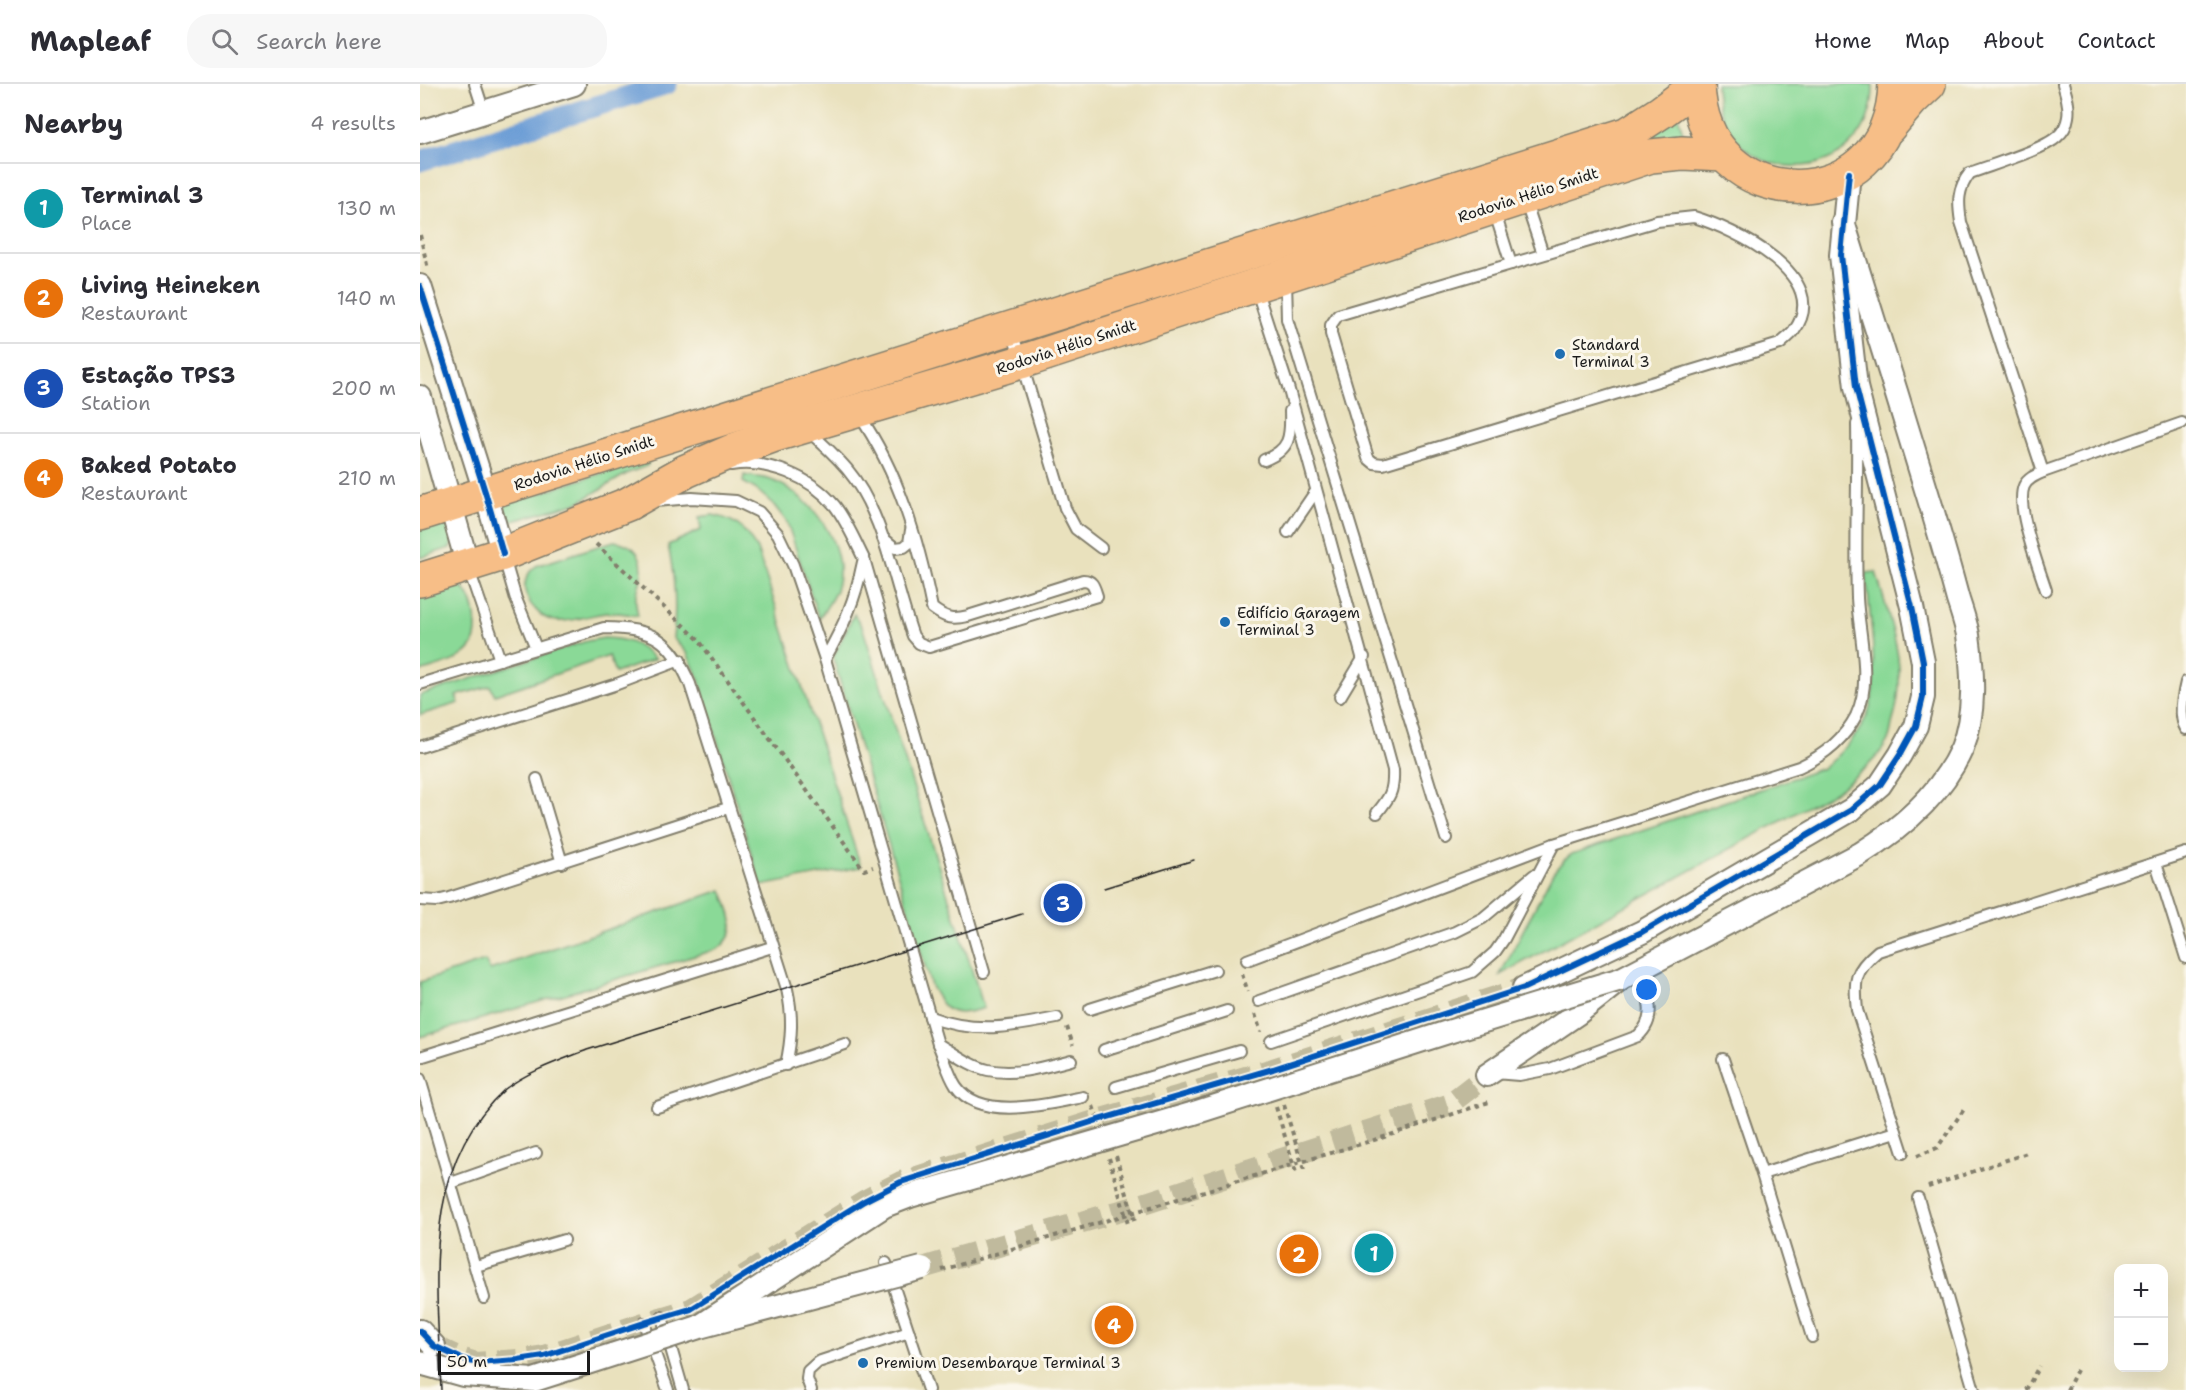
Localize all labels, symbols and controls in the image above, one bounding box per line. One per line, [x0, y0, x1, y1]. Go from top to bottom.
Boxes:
search box [187, 14, 607, 68]
text: Mapleaf [30, 22, 151, 60]
icon: search [208, 25, 241, 58]
text: Search here [256, 27, 382, 56]
text: Home [1814, 27, 1872, 55]
text: Map [1905, 27, 1950, 55]
text: About [1983, 27, 2044, 55]
text: Contact [2077, 27, 2156, 55]
text: Nearby [24, 106, 123, 141]
text: 4 results [310, 110, 396, 136]
street label: Rodovia Hélio Smidt [1455, 163, 1601, 227]
text: Terminal 3 [81, 181, 203, 210]
text: 1 [39, 195, 48, 221]
text: 130 m [337, 195, 396, 221]
text: Place [81, 210, 132, 236]
text: Living Heineken [81, 271, 260, 300]
text: 2 [37, 285, 51, 311]
text: 140 m [337, 285, 396, 311]
text: Restaurant [81, 300, 188, 326]
street label: Rodovia Hélio Smidt [993, 315, 1139, 379]
place label: Standard Terminal 3 [1572, 335, 1650, 372]
marker: Standard Terminal 3 [1553, 347, 1567, 361]
text: Estação TPS3 [81, 361, 235, 390]
text: 3 [37, 375, 51, 401]
text: 200 m [331, 375, 396, 401]
text: Station [81, 390, 150, 416]
street label: Rodovia Hélio Smidt [511, 431, 657, 495]
text: Baked Potato [81, 451, 237, 480]
text: 4 [37, 465, 51, 491]
text: 210 m [337, 465, 396, 491]
text: Restaurant [81, 480, 188, 506]
place label: Edifício Garagem Terminal 3 [1237, 603, 1360, 640]
marker: Edifício Garagem Terminal 3 [1218, 615, 1232, 629]
pin: 3 [1044, 880, 1082, 926]
your location [1632, 975, 1661, 1004]
pin: 1 [1354, 1230, 1394, 1276]
pin: 2 [1280, 1232, 1318, 1276]
map controls [2114, 1264, 2168, 1372]
button: + [2114, 1264, 2168, 1318]
pin: 4 [1094, 1302, 1134, 1348]
button: − [2114, 1318, 2168, 1372]
scale bar [438, 1348, 590, 1376]
text: 50 m [447, 1351, 487, 1372]
place label: Premium Desembarque Terminal 3 [875, 1353, 1121, 1373]
marker: Premium Desembarque Terminal 3 [856, 1356, 870, 1370]

